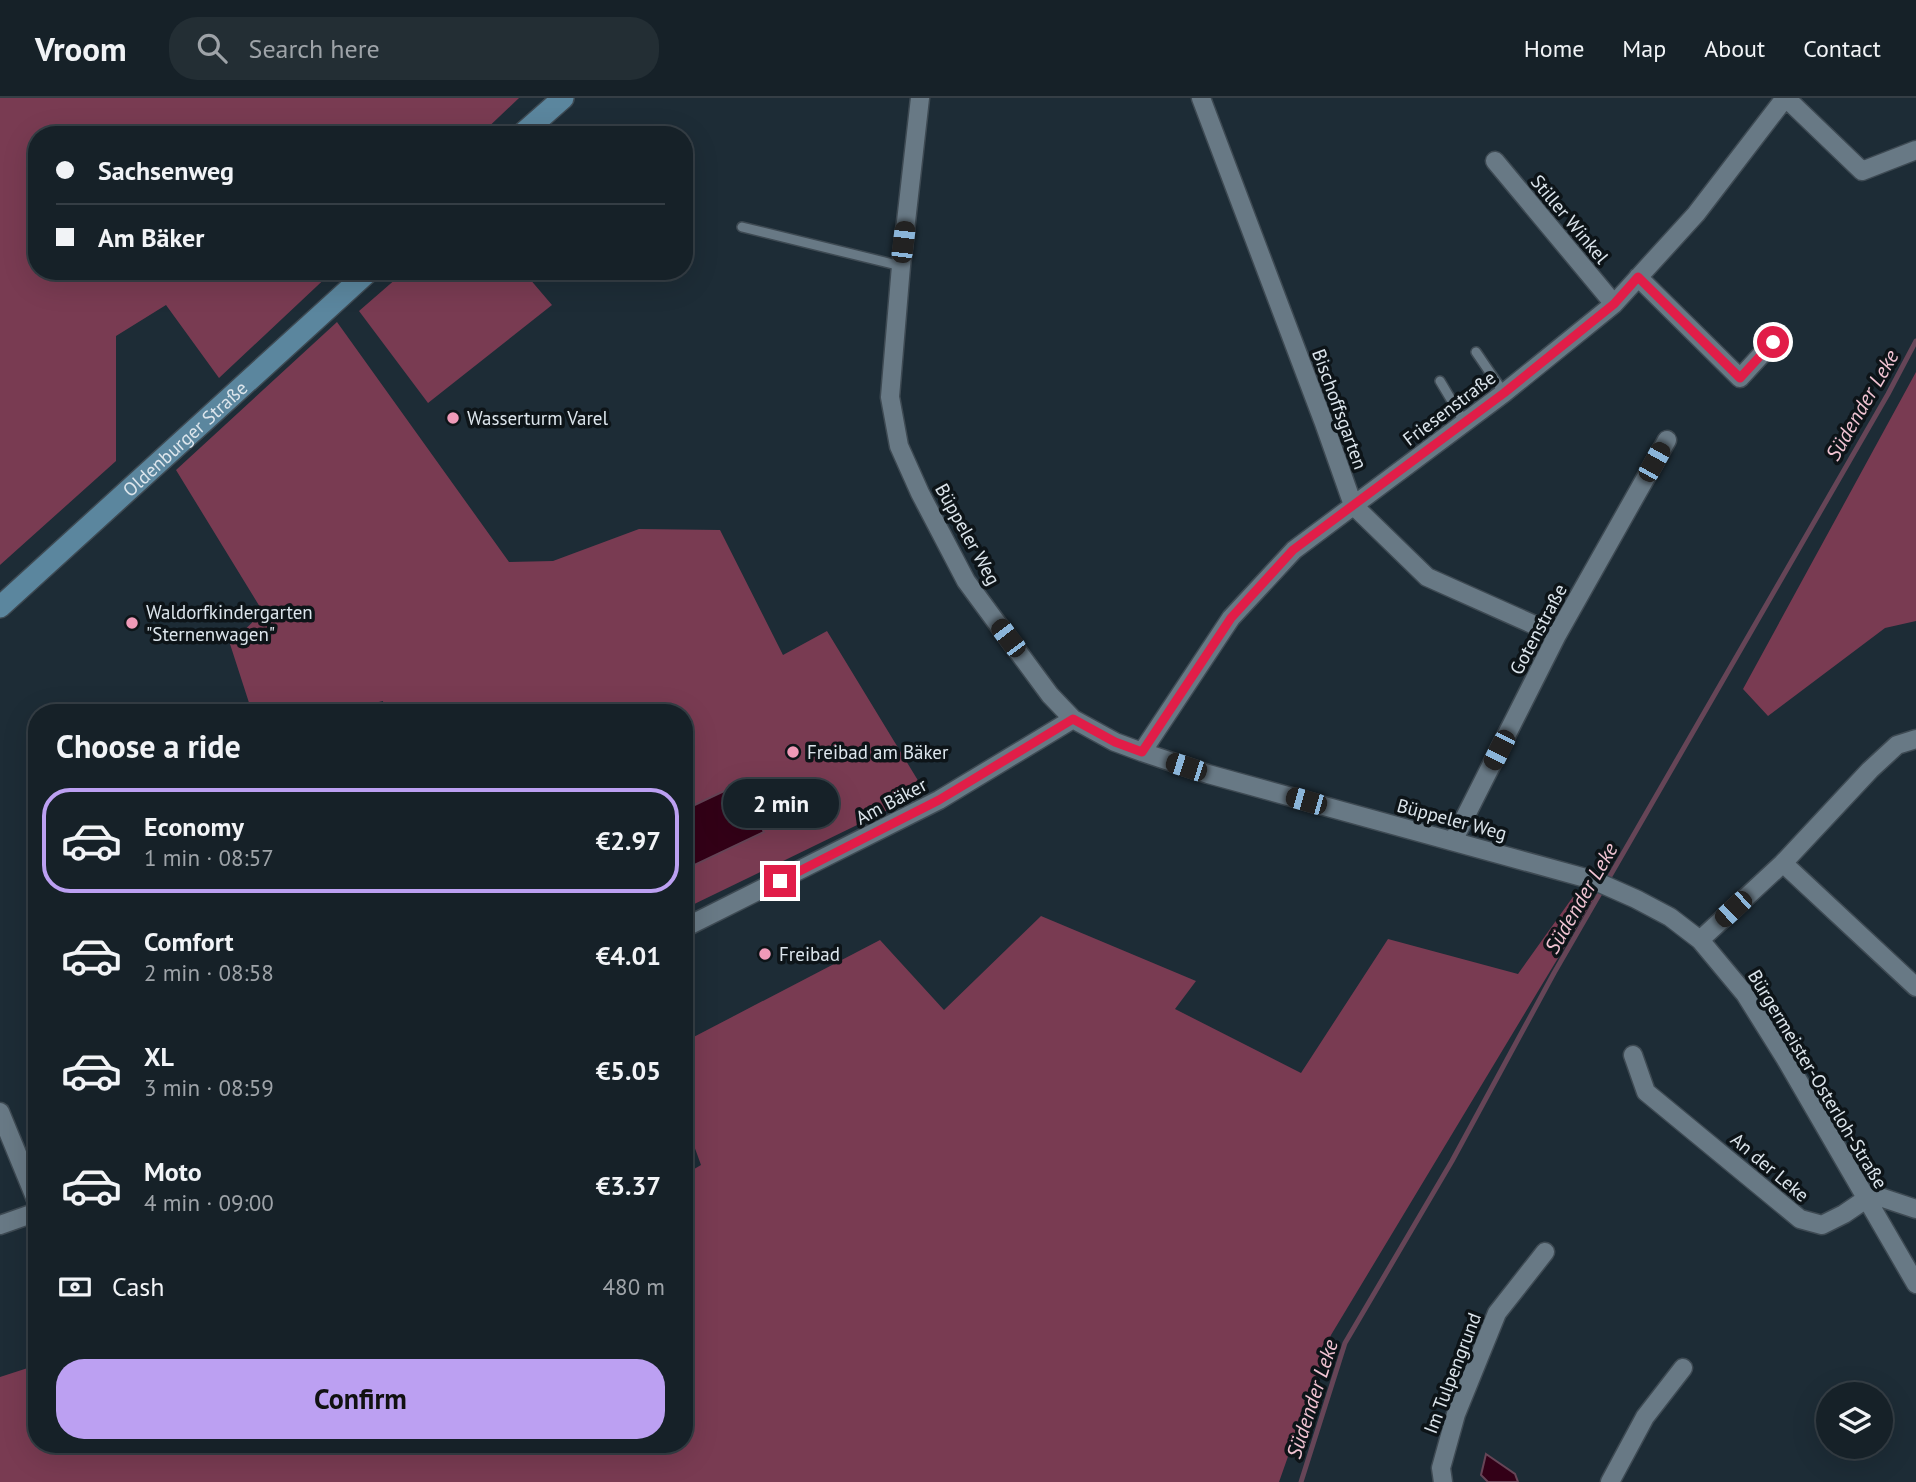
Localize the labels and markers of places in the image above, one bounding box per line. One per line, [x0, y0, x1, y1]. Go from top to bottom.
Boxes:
place label: Wasserturm Varel [467, 406, 609, 430]
marker: Wasserturm Varel [445, 410, 461, 426]
place label: Waldorfkindergarten "Sternenwagen" [146, 600, 313, 646]
marker: Waldorfkindergarten "Sternenwagen" [124, 615, 140, 631]
place label: Freibad am Bäker [807, 740, 949, 764]
marker: Freibad am Bäker [785, 744, 801, 760]
place label: Freibad [779, 942, 840, 966]
marker: Freibad [757, 946, 773, 962]

